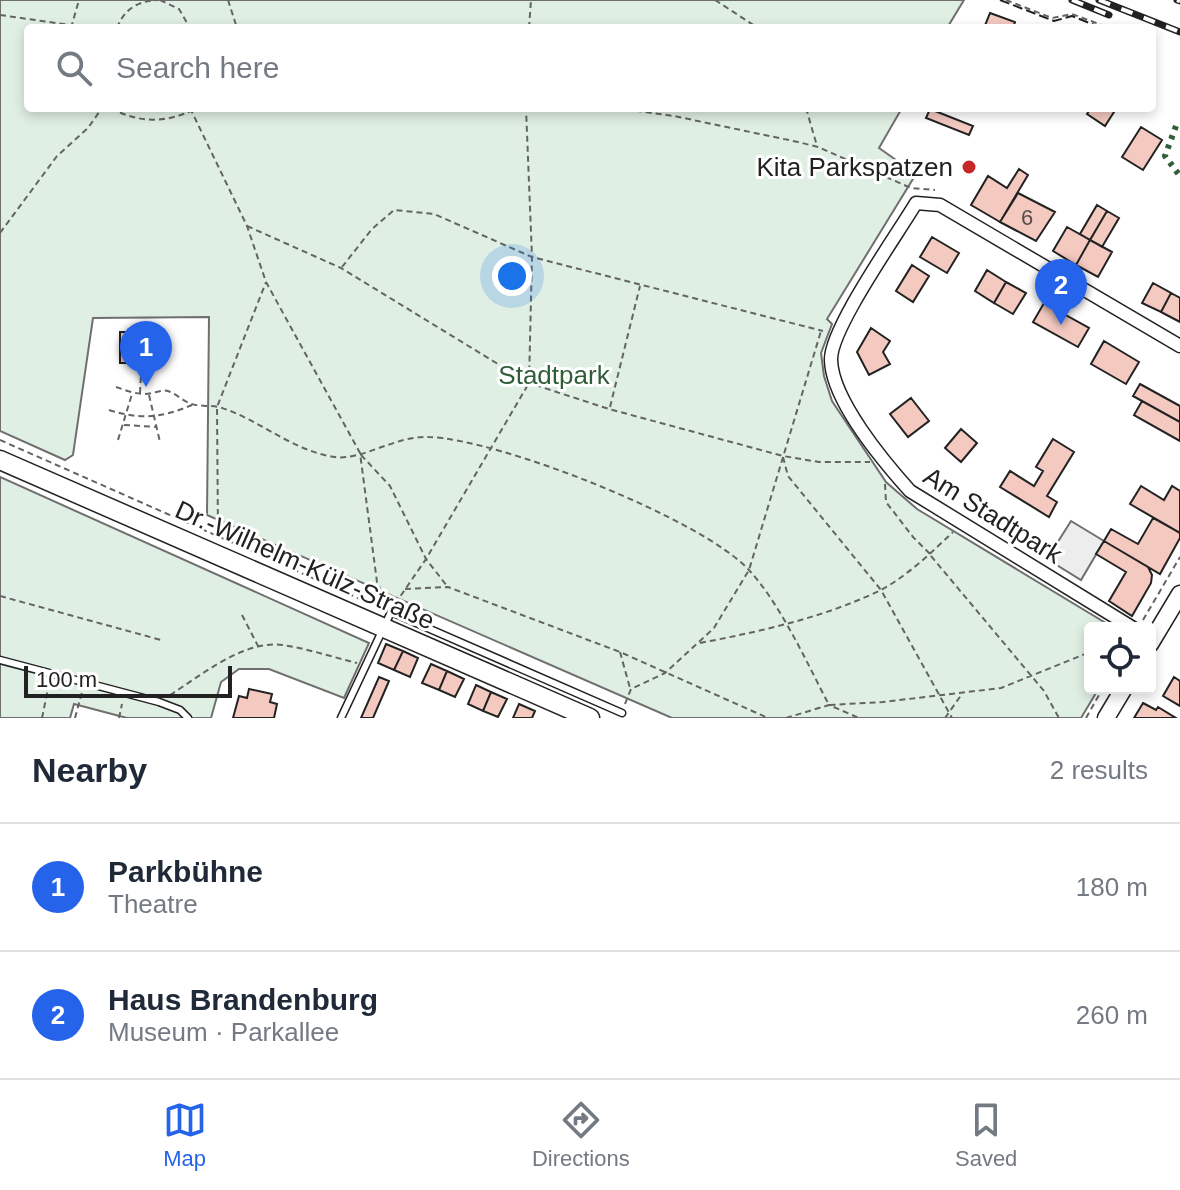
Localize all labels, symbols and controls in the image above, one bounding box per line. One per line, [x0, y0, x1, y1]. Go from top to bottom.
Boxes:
search box [24, 24, 1156, 112]
icon: search [52, 46, 96, 90]
text: Search here [116, 51, 279, 84]
place label: Kita Parkspatzen [756, 152, 953, 182]
marker: Kita Parkspatzen [960, 158, 978, 176]
house number: 6 [1021, 205, 1033, 230]
your location [492, 256, 532, 296]
pin: 2 [1035, 259, 1087, 325]
pin: 1 [120, 321, 172, 387]
park label: Stadtpark [498, 360, 611, 390]
street label: Am Stadtpark [918, 461, 1069, 570]
street label: Dr.-Wilhelm-Külz-Straße [171, 494, 439, 636]
map controls [1084, 622, 1156, 694]
button: locate [1084, 622, 1156, 694]
scale bar [24, 662, 232, 698]
text: 100 m [36, 667, 97, 692]
text: Nearby [32, 751, 147, 789]
text: 2 results [1050, 755, 1148, 785]
text: Parkbühne [108, 855, 263, 888]
text: 1 [51, 872, 65, 902]
text: 180 m [1076, 872, 1148, 902]
text: Theatre [108, 889, 198, 919]
text: Haus Brandenburg [108, 983, 378, 1016]
text: 2 [51, 1000, 65, 1030]
text: 260 m [1076, 1000, 1148, 1030]
text: Museum · Parkallee [108, 1017, 339, 1047]
tab: Map [163, 1098, 207, 1172]
tab: Directions [532, 1098, 630, 1172]
tab: Saved [955, 1098, 1017, 1172]

